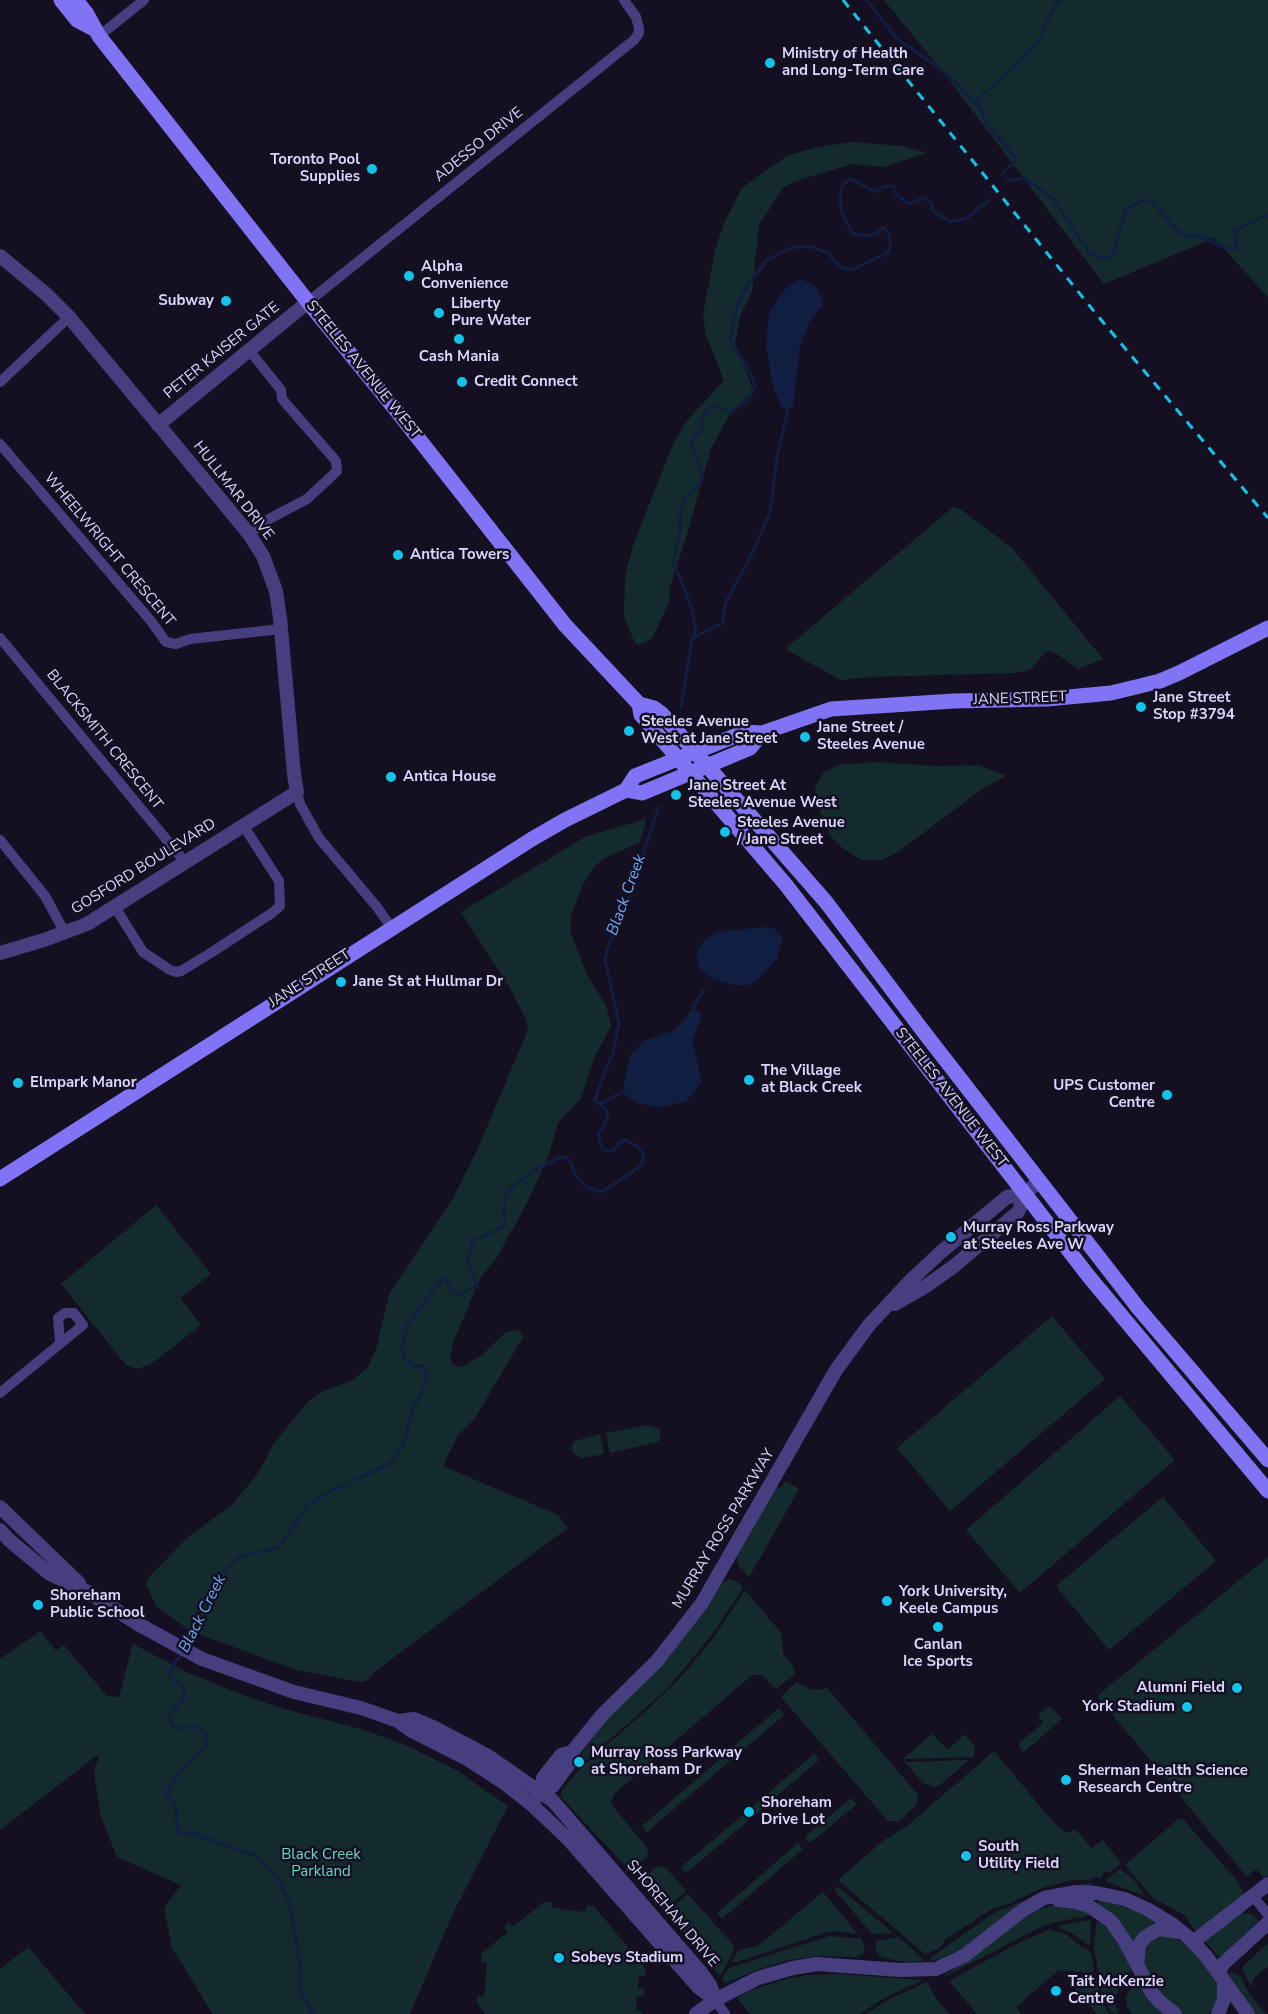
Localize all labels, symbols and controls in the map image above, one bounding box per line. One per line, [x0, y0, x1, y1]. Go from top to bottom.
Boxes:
place label: Ministry of Health and Long-Term Care [782, 45, 924, 80]
marker: Ministry of Health and Long-Term Care [763, 56, 777, 70]
street label: ADESSO DRIVE [431, 104, 527, 186]
place label: Toronto Pool Supplies [270, 151, 360, 186]
marker: Toronto Pool Supplies [365, 162, 379, 176]
place label: Alpha Convenience [421, 258, 508, 293]
marker: Alpha Convenience [402, 269, 416, 283]
place label: Subway [158, 292, 214, 310]
marker: Subway [219, 294, 233, 308]
place label: Liberty Pure Water [451, 295, 531, 330]
street label: STEELES AVENUE WEST [302, 297, 424, 443]
street label: PETER KAISER GATE [160, 299, 284, 403]
marker: Liberty Pure Water [432, 306, 446, 320]
marker: Cash Mania [452, 332, 466, 346]
place label: Cash Mania [419, 348, 499, 366]
place label: Credit Connect [474, 373, 578, 391]
marker: Credit Connect [455, 375, 469, 389]
street label: HULLMAR DRIVE [189, 438, 277, 544]
street label: WHEELWRIGHT CRESCENT [40, 470, 178, 630]
place label: Antica Towers [410, 546, 509, 564]
marker: Antica Towers [391, 548, 405, 562]
street label: BLACKSMITH CRESCENT [42, 666, 166, 814]
street label: JANE STREET [973, 688, 1067, 710]
place label: Jane Street Stop #3794 [1153, 689, 1235, 724]
marker: Jane Street Stop #3794 [1134, 700, 1148, 714]
place label: Steeles Avenue West at Jane Street [641, 713, 777, 748]
place label: Jane Street / Steeles Avenue [817, 719, 925, 754]
marker: Steeles Avenue West at Jane Street [622, 724, 636, 738]
marker: Jane Street / Steeles Avenue [798, 730, 812, 744]
place label: Antica House [403, 768, 496, 786]
marker: Antica House [384, 770, 398, 784]
place label: Jane Street At Steeles Avenue West [688, 777, 837, 812]
marker: Jane Street At Steeles Avenue West [669, 788, 683, 802]
place label: Steeles Avenue / Jane Street [737, 814, 845, 849]
street label: GOSFORD BOULEVARD [68, 815, 220, 919]
marker: Steeles Avenue / Jane Street [718, 825, 732, 839]
water label: Black Creek [603, 852, 651, 938]
street label: JANE STREET [266, 946, 354, 1012]
place label: Jane St at Hullmar Dr [353, 973, 503, 991]
marker: Jane St at Hullmar Dr [334, 975, 348, 989]
street label: STEELES AVENUE WEST [891, 1025, 1011, 1171]
place label: The Village at Black Creek [761, 1062, 862, 1097]
marker: The Village at Black Creek [742, 1073, 756, 1087]
place label: Elmpark Manor [30, 1074, 137, 1092]
marker: Elmpark Manor [11, 1076, 25, 1090]
place label: UPS Customer Centre [1053, 1077, 1155, 1112]
marker: UPS Customer Centre [1160, 1088, 1174, 1102]
place label: Murray Ross Parkway at Steeles Ave W [963, 1219, 1114, 1254]
marker: Murray Ross Parkway at Steeles Ave W [944, 1230, 958, 1244]
street label: MURRAY ROSS PARKWAY [669, 1446, 779, 1612]
water label: Black Creek [175, 1572, 231, 1656]
place label: York University, Keele Campus [899, 1583, 1007, 1618]
place label: Shoreham Public School [50, 1587, 144, 1622]
marker: York University, Keele Campus [880, 1594, 894, 1608]
marker: Shoreham Public School [31, 1598, 45, 1612]
marker: Canlan Ice Sports [931, 1620, 945, 1634]
place label: Canlan Ice Sports [903, 1636, 973, 1671]
place label: Alumni Field [1136, 1679, 1225, 1697]
marker: Alumni Field [1230, 1681, 1244, 1695]
place label: York Stadium [1082, 1698, 1175, 1716]
marker: York Stadium [1180, 1700, 1194, 1714]
place label: Murray Ross Parkway at Shoreham Dr [591, 1744, 742, 1779]
marker: Murray Ross Parkway at Shoreham Dr [572, 1755, 586, 1769]
place label: Sherman Health Science Research Centre [1078, 1762, 1248, 1797]
marker: Sherman Health Science Research Centre [1059, 1773, 1073, 1787]
place label: Shoreham Drive Lot [761, 1794, 832, 1829]
marker: Shoreham Drive Lot [742, 1805, 756, 1819]
place label: South Utility Field [978, 1838, 1059, 1873]
park label: Black Creek Parkland [281, 1846, 361, 1881]
marker: South Utility Field [959, 1849, 973, 1863]
street label: SHOREHAM DRIVE [622, 1857, 722, 1971]
place label: Sobeys Stadium [571, 1949, 683, 1967]
marker: Sobeys Stadium [552, 1951, 566, 1965]
place label: Tait McKenzie Centre [1068, 1973, 1164, 2008]
marker: Tait McKenzie Centre [1049, 1984, 1063, 1998]

